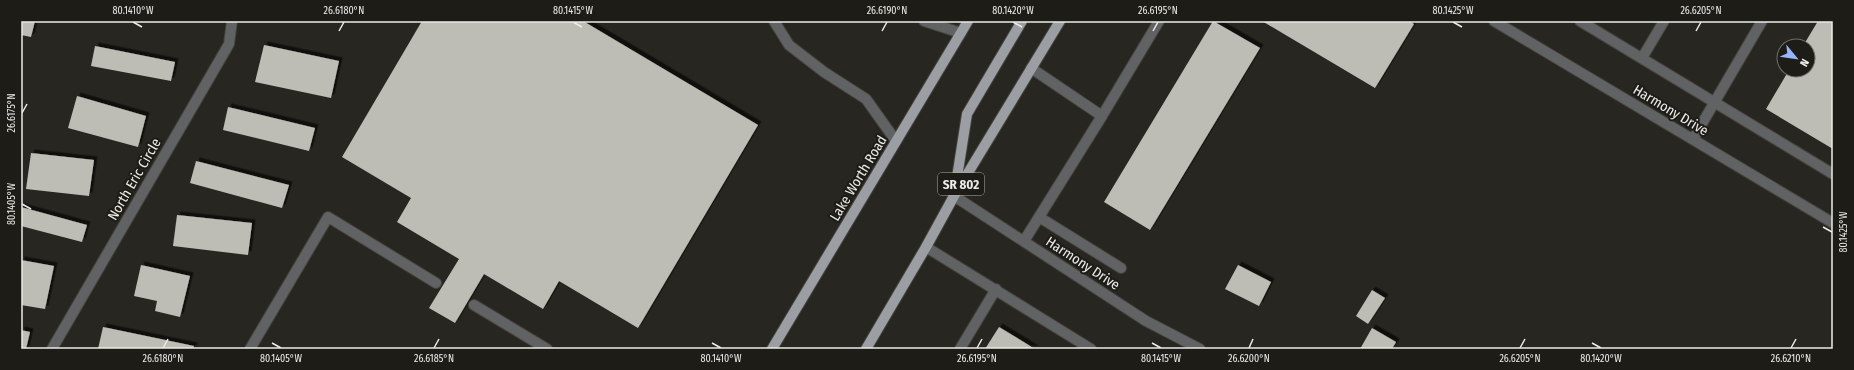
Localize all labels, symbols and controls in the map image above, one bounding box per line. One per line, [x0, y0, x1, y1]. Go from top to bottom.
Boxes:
text: 80.1410°W [113, 5, 154, 17]
text: 26.6180°N [324, 5, 364, 17]
text: 80.1415°W [553, 5, 594, 17]
text: 26.6190°N [867, 5, 907, 17]
text: 80.1420°W [992, 5, 1034, 17]
text: 26.6195°N [1138, 5, 1178, 17]
text: 80.1425°W [1432, 5, 1474, 17]
text: 26.6205°N [1680, 5, 1722, 17]
north arrow [1776, 38, 1816, 78]
text: N [1797, 57, 1812, 69]
street label: Harmony Drive [1630, 81, 1712, 140]
text: 26.6175°N [6, 94, 18, 132]
street label: Lake Worth Road [826, 133, 891, 224]
street label: North Eric Circle [104, 135, 165, 223]
road number: SR 802 [938, 173, 984, 195]
text: 80.1405°W [6, 183, 18, 225]
text: 80.1425°W [1838, 211, 1850, 253]
street label: Harmony Drive [1043, 233, 1123, 294]
text: 26.6180°N [143, 353, 183, 365]
text: 80.1405°W [260, 353, 302, 365]
text: 26.6185°N [414, 353, 454, 365]
text: 80.1410°W [701, 353, 742, 365]
text: 26.6195°N [957, 353, 997, 365]
text: 80.1415°W [1141, 353, 1182, 365]
text: 26.6200°N [1228, 353, 1270, 365]
text: 26.6205°N [1499, 353, 1541, 365]
text: 80.1420°W [1580, 353, 1622, 365]
text: 26.6210°N [1771, 353, 1811, 365]

